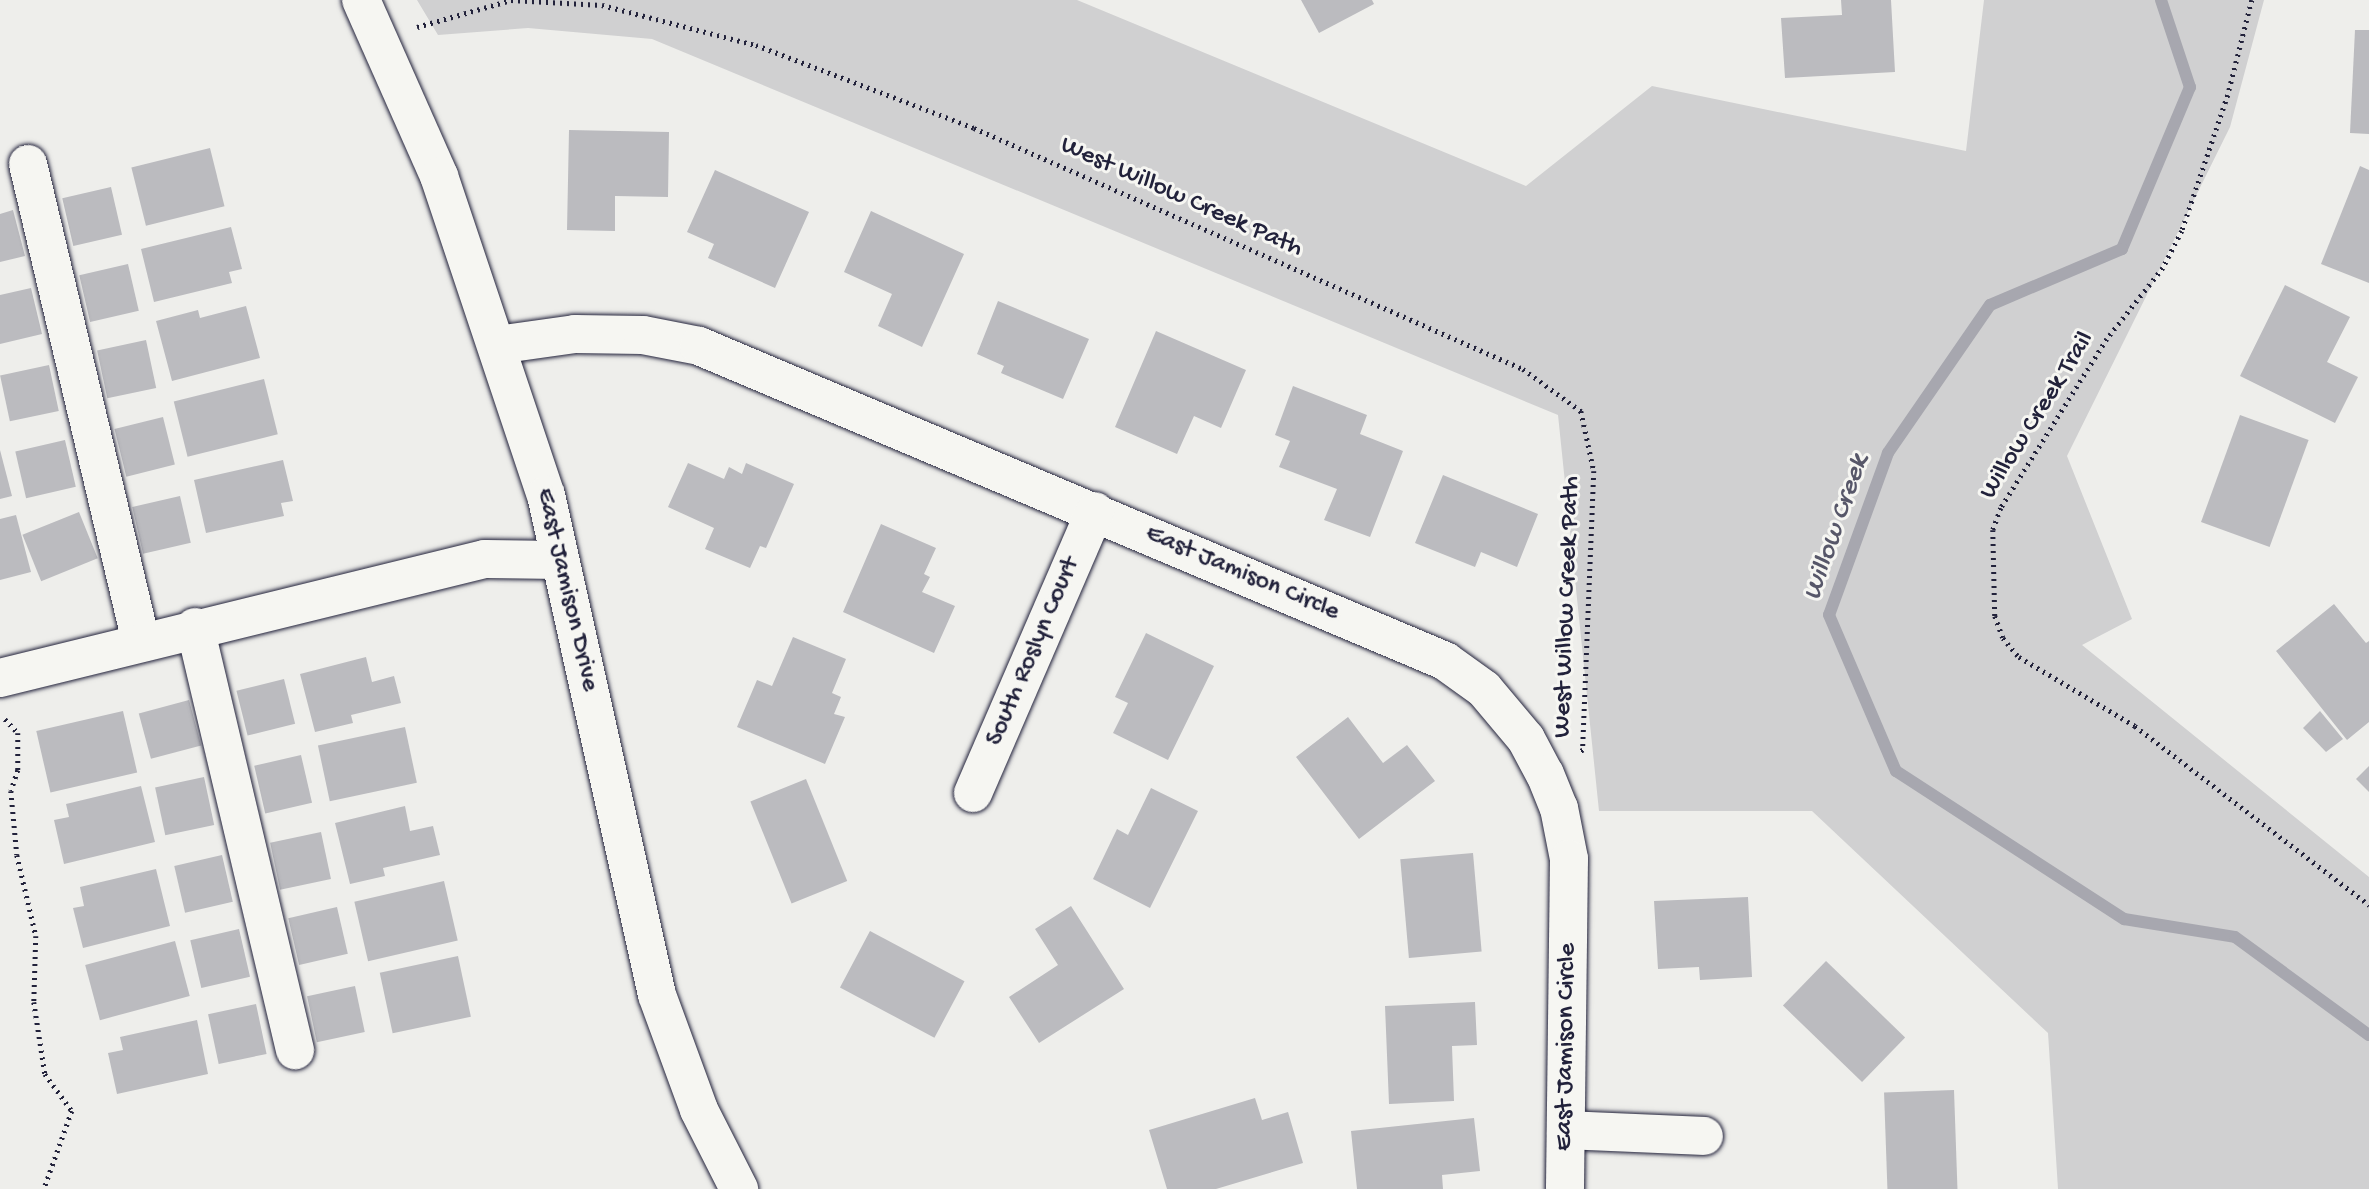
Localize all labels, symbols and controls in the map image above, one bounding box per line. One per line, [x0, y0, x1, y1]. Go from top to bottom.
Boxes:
street label: West Willow Creek Path [1055, 130, 1307, 266]
street label: Willow Creek Trail [1974, 326, 2102, 506]
water label: Willow Creek [1796, 451, 1878, 605]
street label: West Willow Creek Path [1548, 475, 1588, 739]
street label: East Jamison Drive [527, 485, 605, 695]
street label: East Jamison Circle [1140, 519, 1344, 629]
street label: South Roslyn Court [980, 553, 1088, 751]
street label: East Jamison Circle [1550, 943, 1584, 1151]

